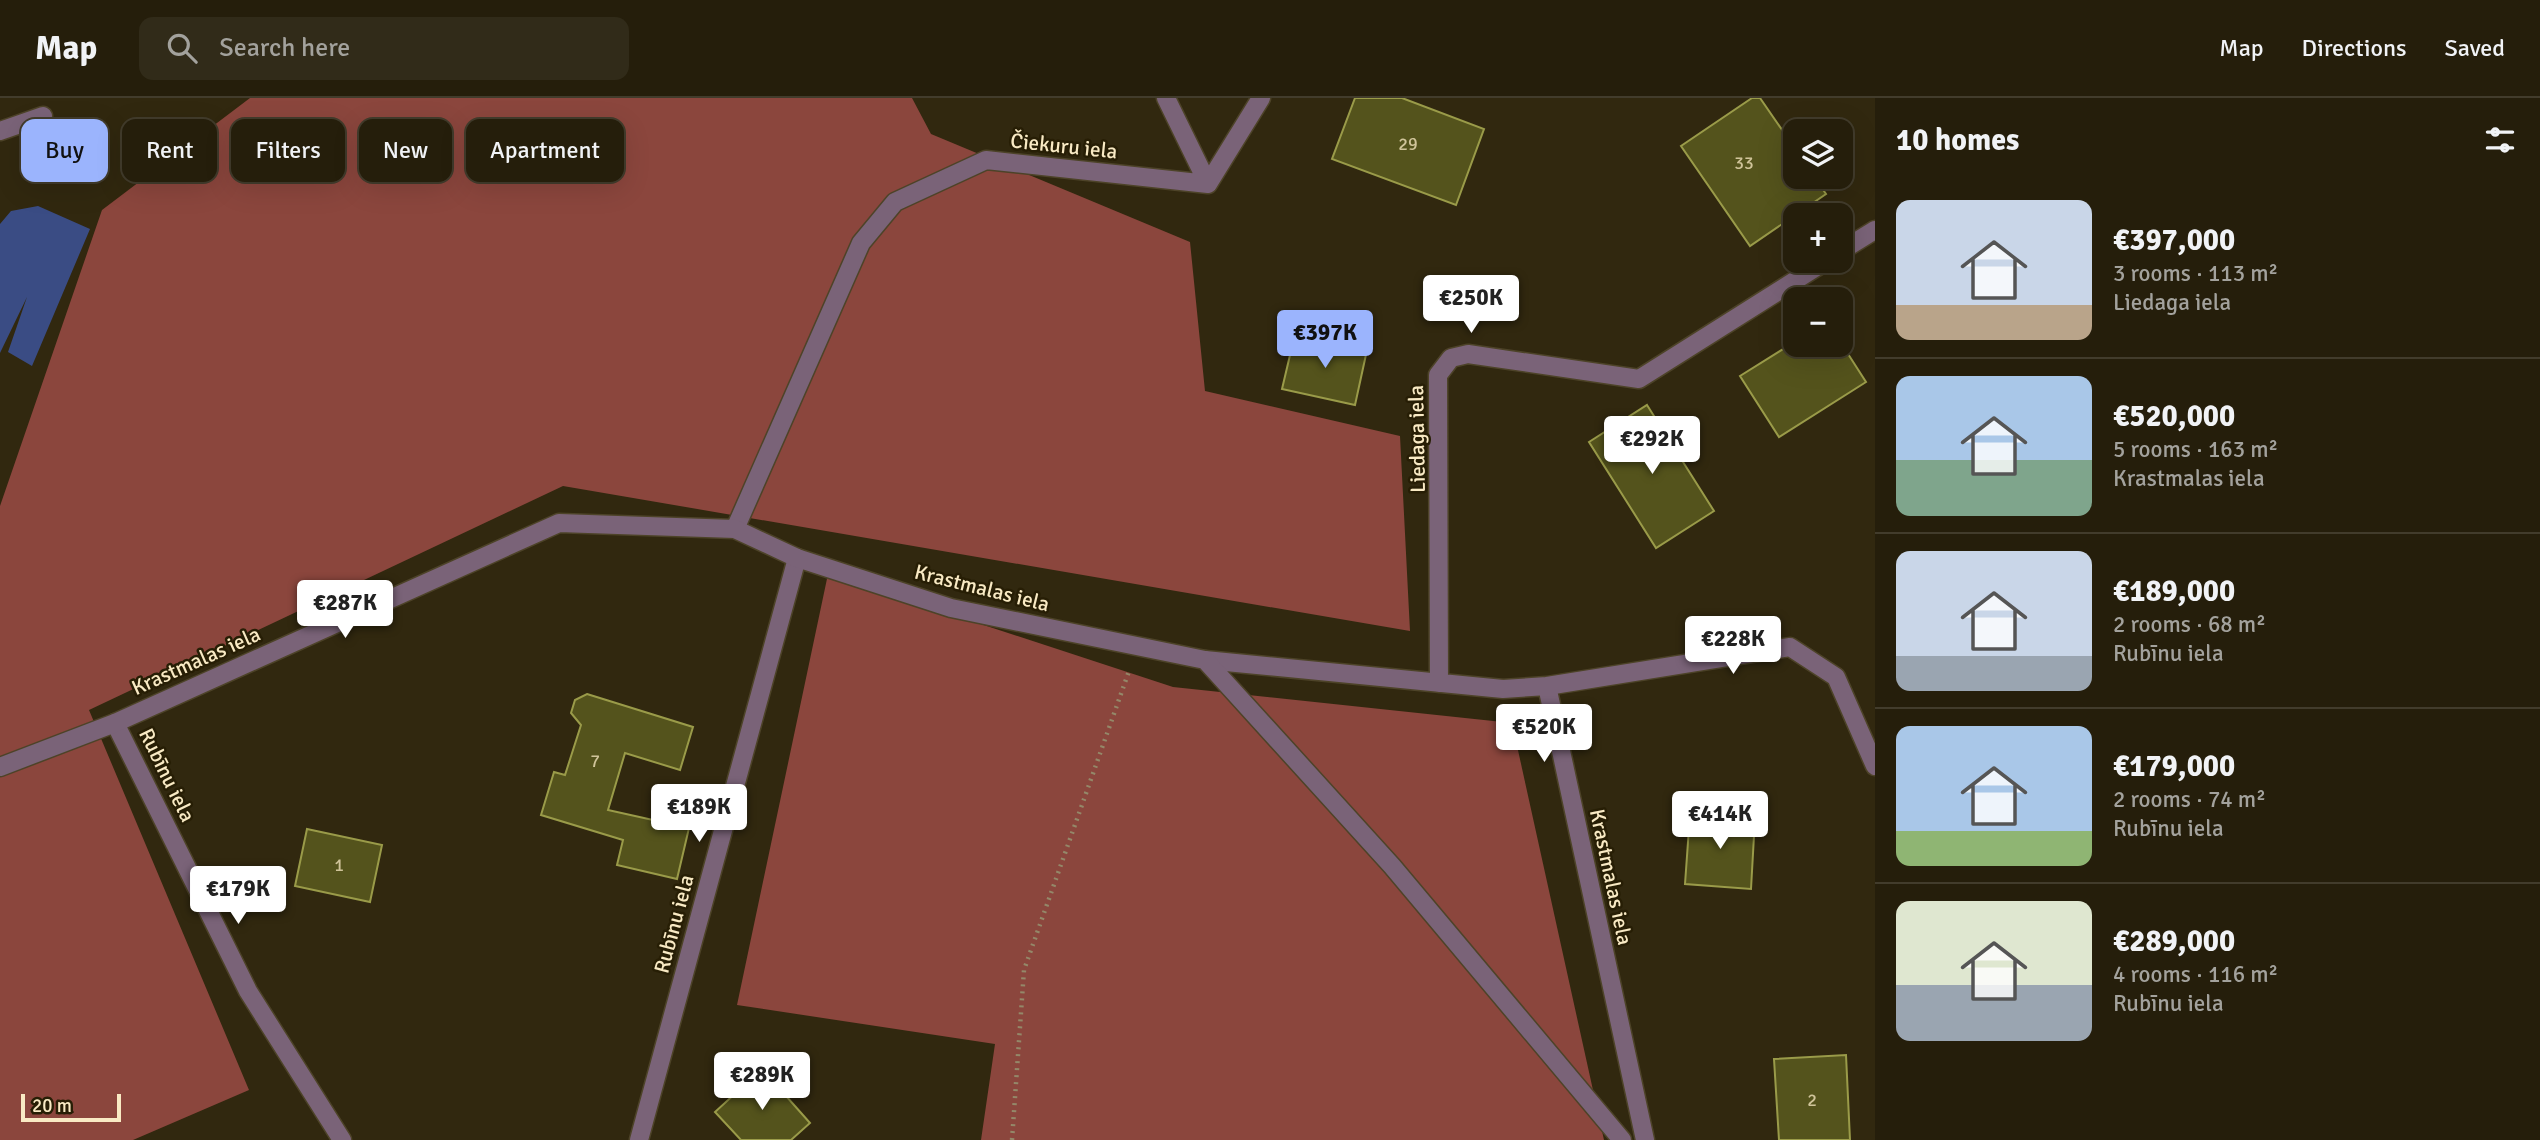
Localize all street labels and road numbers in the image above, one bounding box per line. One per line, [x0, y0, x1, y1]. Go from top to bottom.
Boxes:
street label: Čiekuru iela [1009, 127, 1119, 165]
street label: Liedaga iela [1403, 385, 1431, 493]
street label: Krastmalas iela [912, 559, 1052, 617]
street label: Krastmalas iela [128, 621, 264, 701]
street label: Rubīnu iela [133, 724, 201, 826]
street label: Krastmalas iela [1584, 807, 1638, 947]
street label: Rubīnu iela [648, 872, 700, 976]

